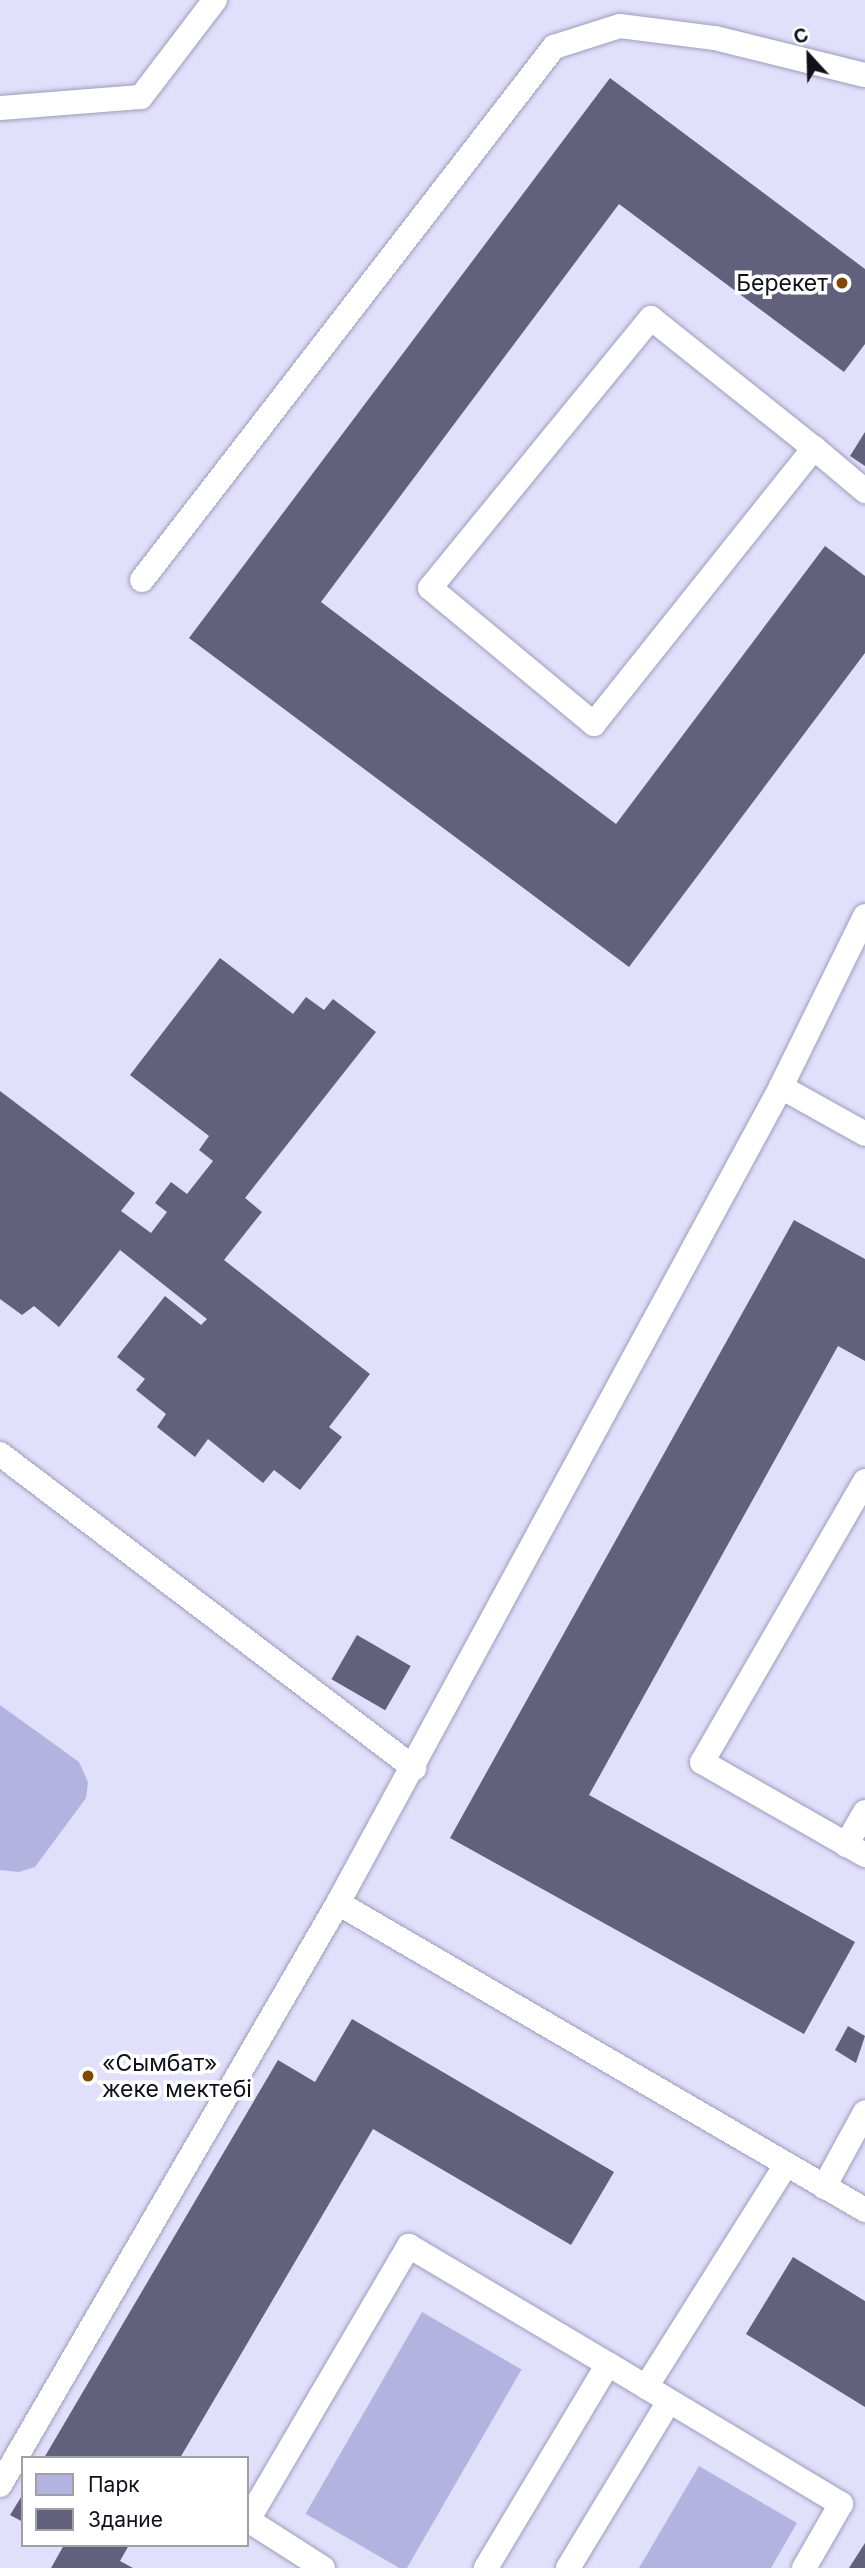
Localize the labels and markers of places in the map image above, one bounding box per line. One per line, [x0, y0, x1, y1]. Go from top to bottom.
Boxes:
place label: Берекет [736, 269, 828, 297]
marker: Берекет [834, 275, 850, 291]
place label: «Сымбат» жеке мектебі [102, 2049, 252, 2103]
marker: «Сымбат» жеке мектебі [80, 2068, 96, 2084]

